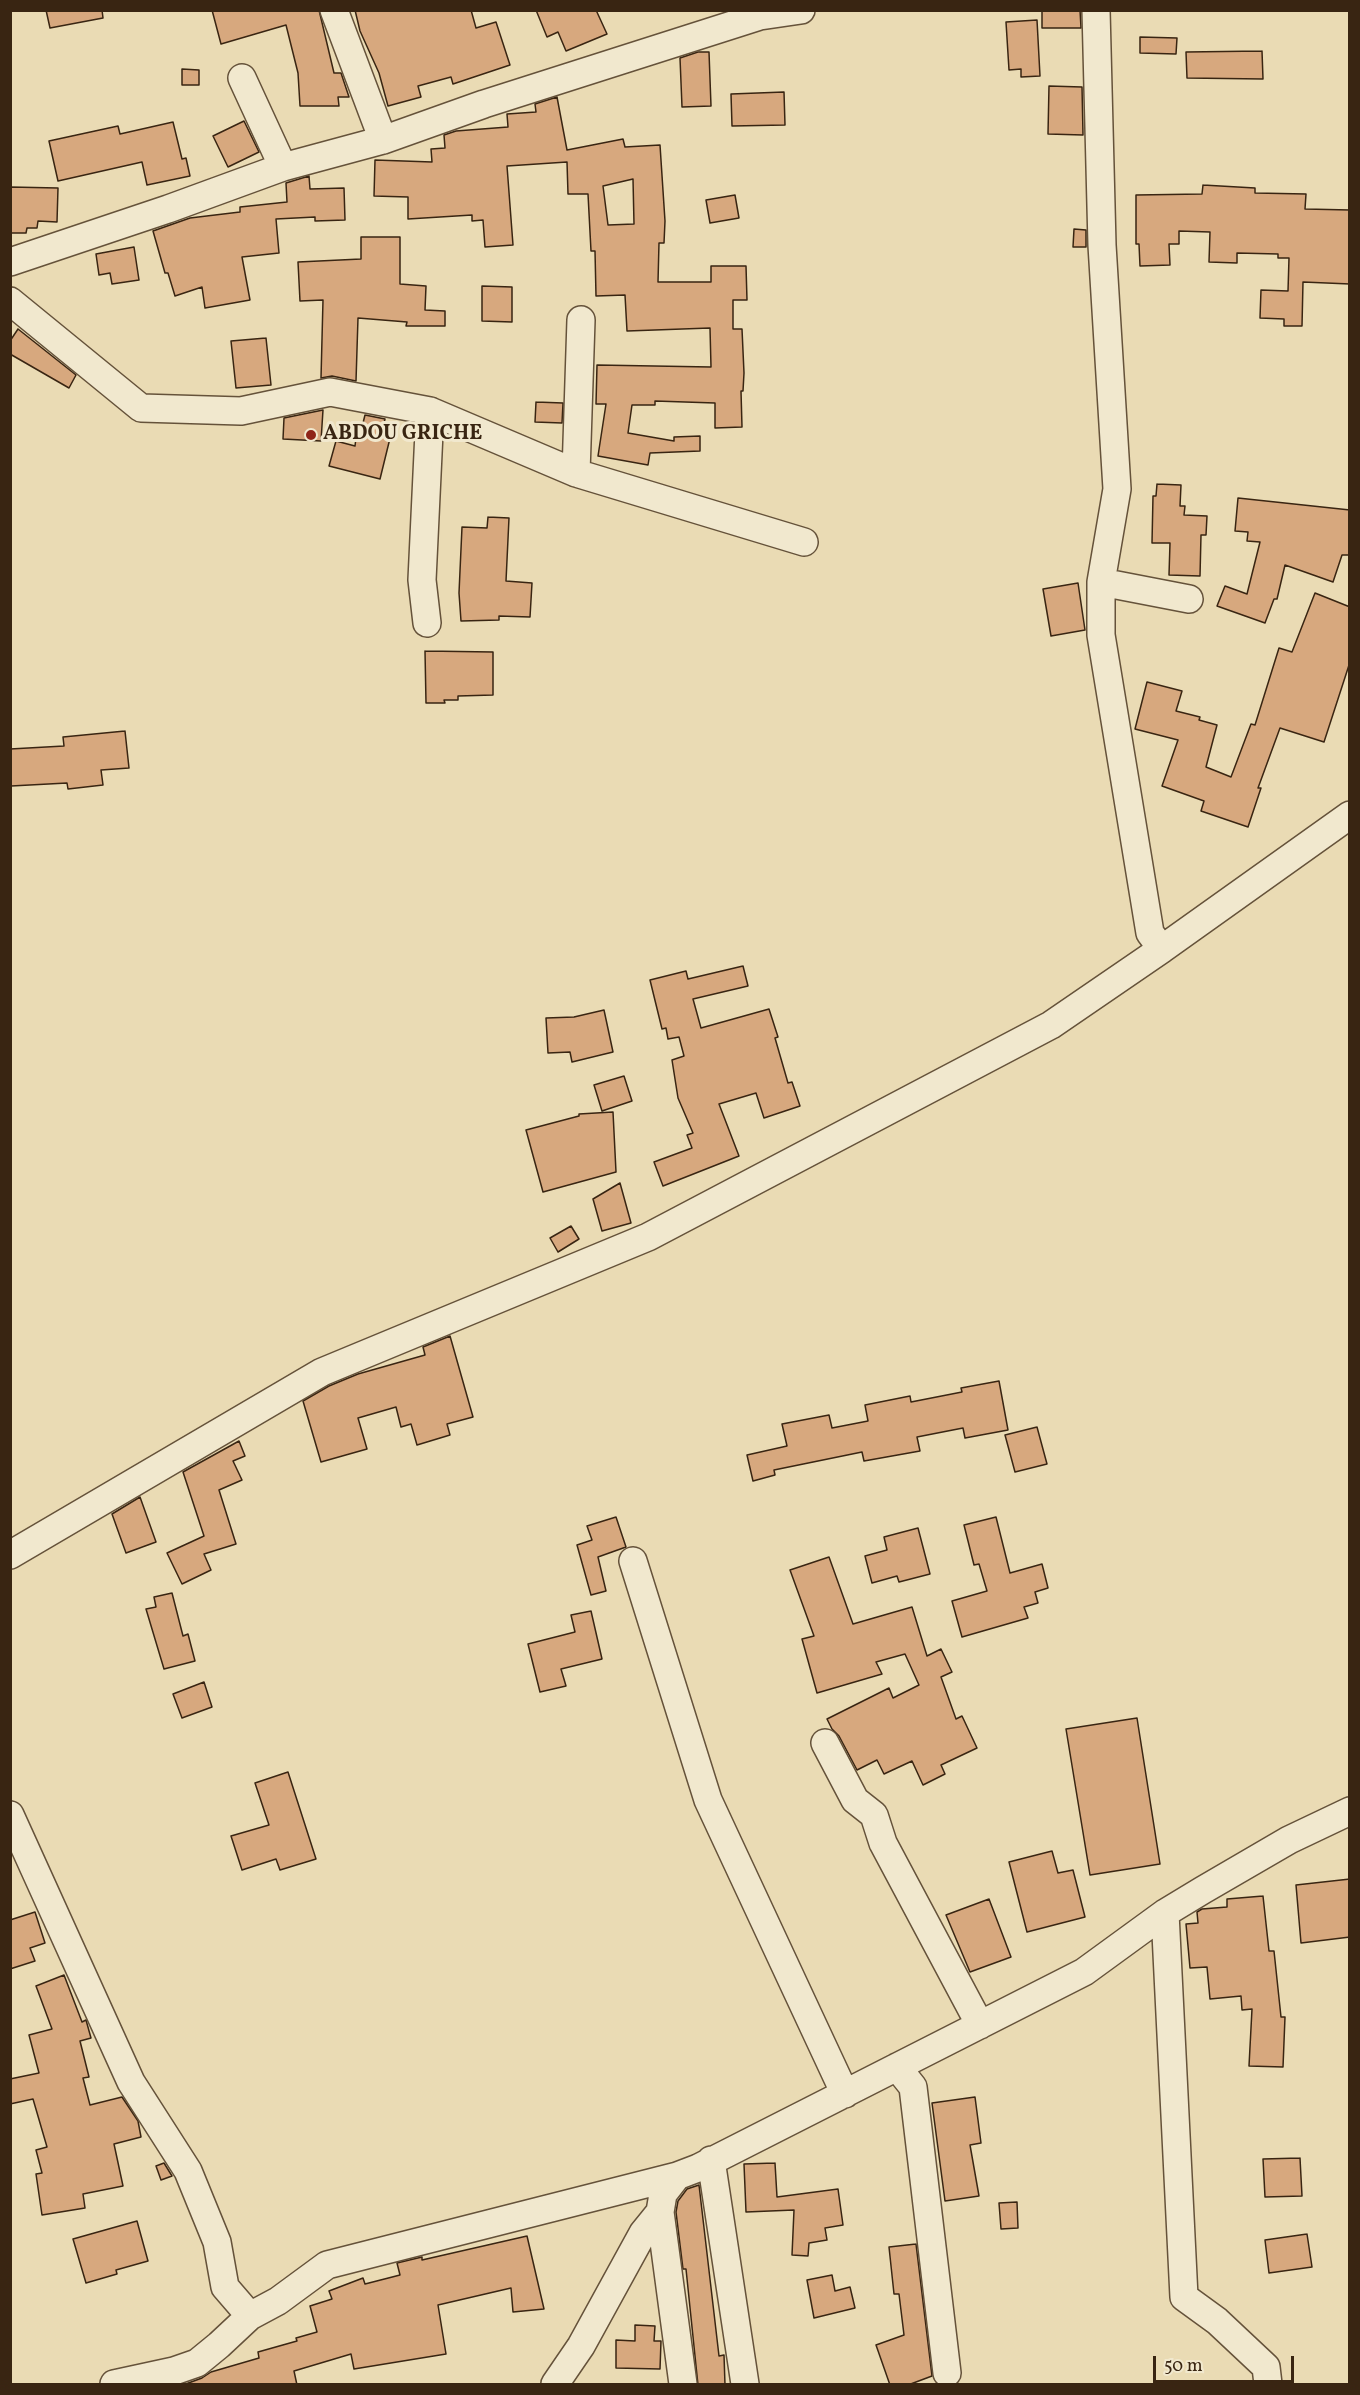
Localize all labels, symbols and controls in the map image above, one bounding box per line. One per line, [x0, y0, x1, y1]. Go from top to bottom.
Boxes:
place label: ABDOU GRICHE [323, 422, 482, 448]
marker: ABDOU GRICHE [304, 428, 318, 442]
scale bar [1156, 2344, 1297, 2382]
text: 50 m [1164, 2354, 1203, 2379]

